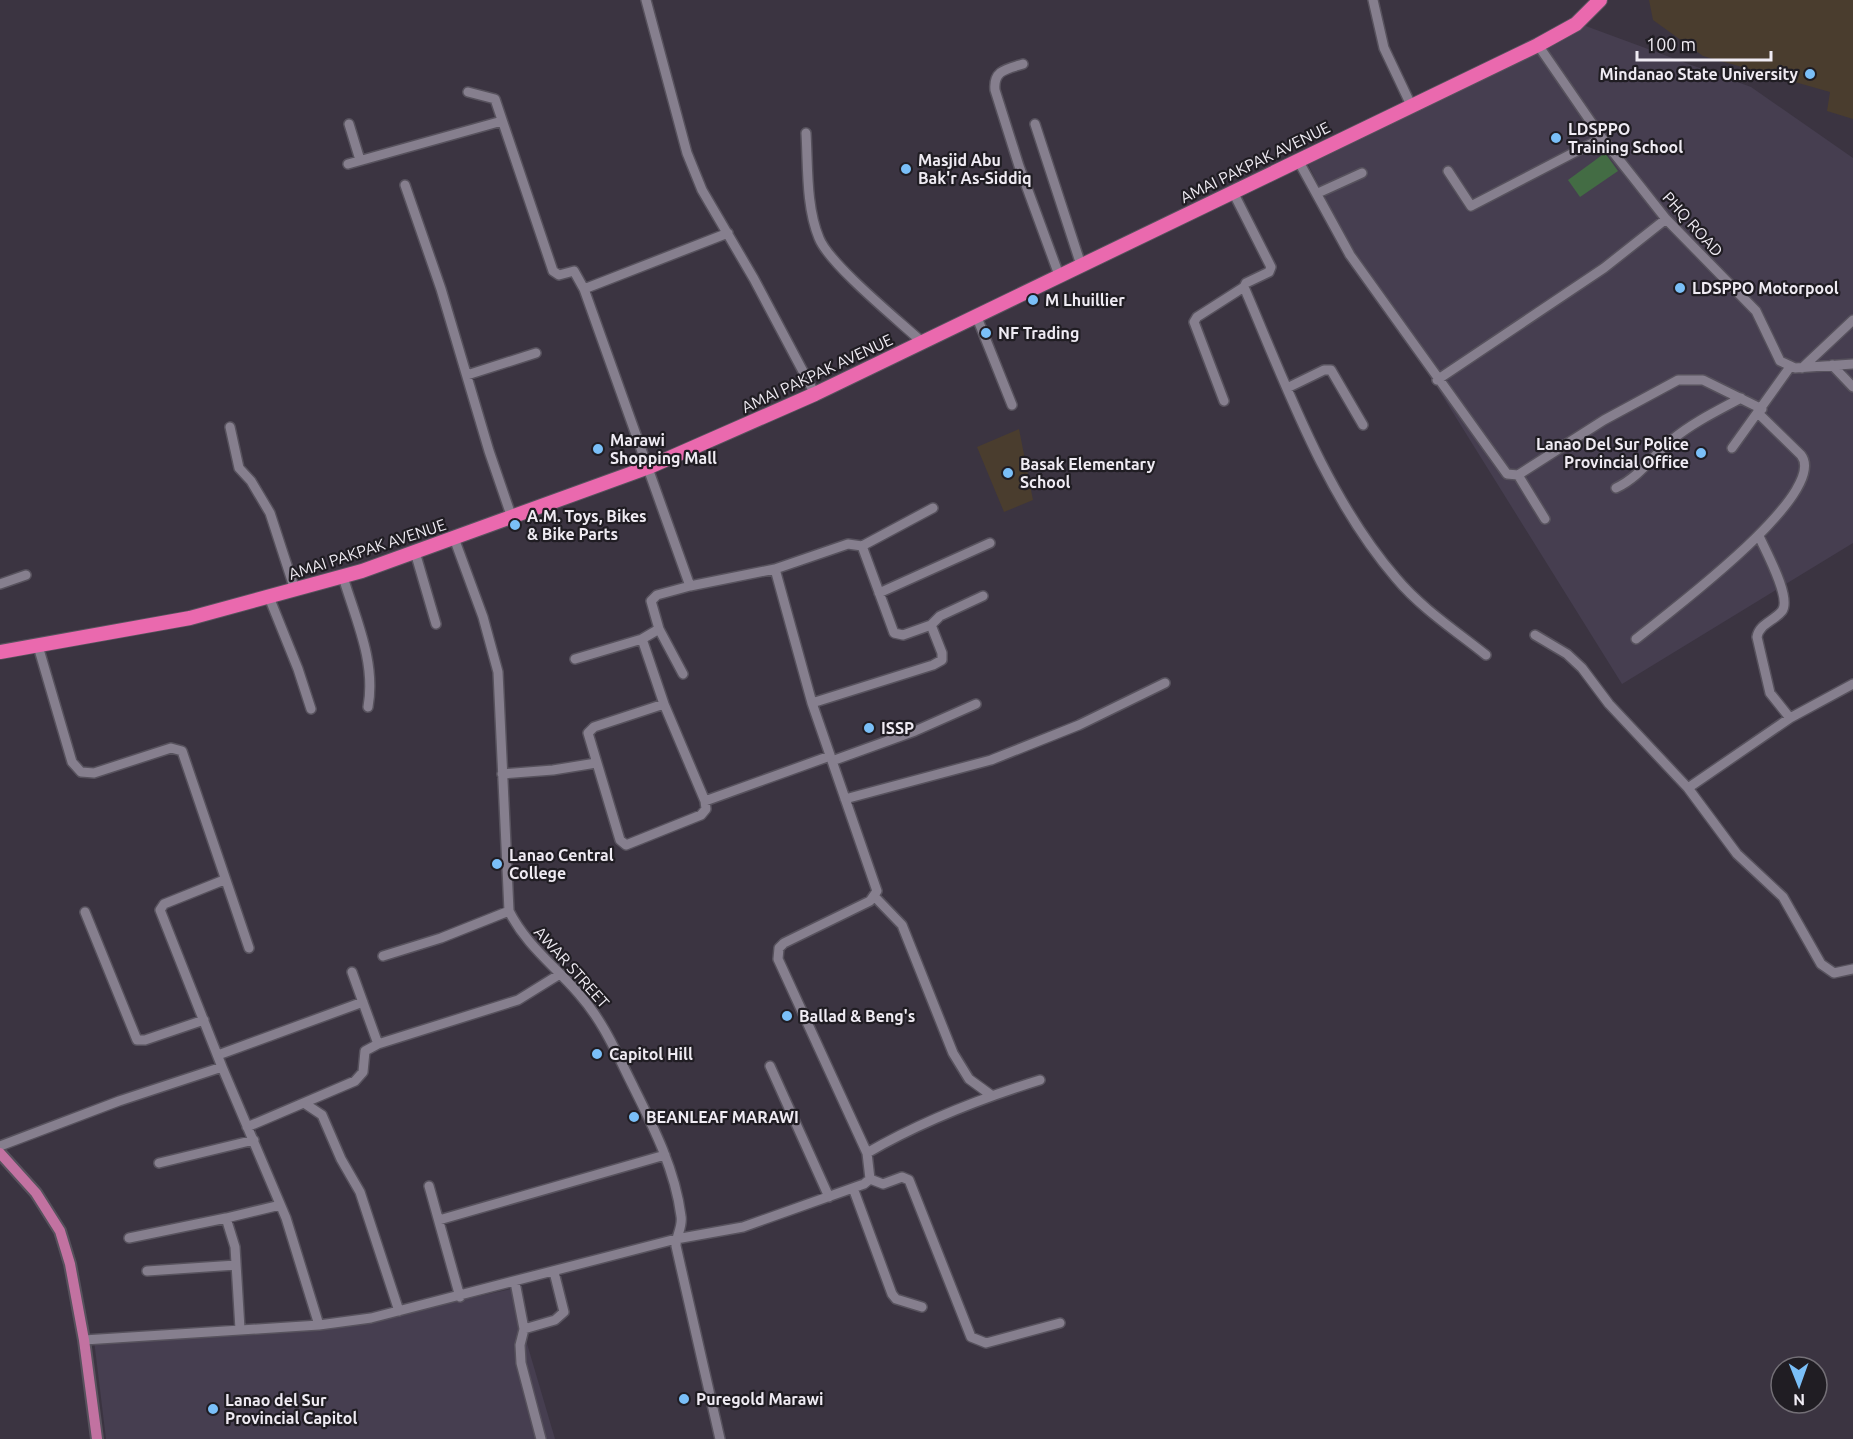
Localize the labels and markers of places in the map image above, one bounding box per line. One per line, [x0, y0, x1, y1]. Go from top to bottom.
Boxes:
place label: Mindanao State University [1600, 65, 1799, 83]
marker: Mindanao State University [1803, 67, 1817, 81]
place label: LDSPPO Training School [1568, 120, 1683, 156]
marker: LDSPPO Training School [1549, 131, 1563, 145]
place label: Masjid Abu Bak'r As-Siddiq [918, 151, 1032, 187]
marker: Masjid Abu Bak'r As-Siddiq [899, 162, 913, 176]
place label: LDSPPO Motorpool [1692, 279, 1839, 297]
marker: LDSPPO Motorpool [1673, 281, 1687, 295]
place label: M Lhuillier [1045, 291, 1125, 309]
marker: M Lhuillier [1026, 293, 1040, 307]
place label: NF Trading [998, 324, 1079, 342]
marker: NF Trading [979, 326, 993, 340]
place label: Marawi Shopping Mall [610, 431, 717, 467]
place label: Lanao Del Sur Police Provincial Office [1536, 435, 1689, 471]
marker: Marawi Shopping Mall [591, 442, 605, 456]
marker: Lanao Del Sur Police Provincial Office [1694, 446, 1708, 460]
place label: Basak Elementary School [1020, 455, 1156, 491]
marker: Basak Elementary School [1001, 466, 1015, 480]
place label: A.M. Toys, Bikes & Bike Parts [527, 507, 647, 543]
marker: A.M. Toys, Bikes & Bike Parts [508, 518, 522, 532]
place label: ISSP [881, 719, 914, 737]
marker: ISSP [862, 721, 876, 735]
place label: Lanao Central College [509, 846, 614, 882]
marker: Lanao Central College [490, 857, 504, 871]
place label: Ballad & Beng's [799, 1007, 915, 1025]
marker: Ballad & Beng's [780, 1009, 794, 1023]
place label: Capitol Hill [609, 1045, 693, 1063]
marker: Capitol Hill [590, 1047, 604, 1061]
place label: BEANLEAF MARAWI [646, 1108, 799, 1126]
marker: BEANLEAF MARAWI [627, 1110, 641, 1124]
place label: Puregold Marawi [696, 1390, 823, 1408]
place label: Lanao del Sur Provincial Capitol [225, 1391, 357, 1427]
marker: Puregold Marawi [677, 1392, 691, 1406]
marker: Lanao del Sur Provincial Capitol [206, 1402, 220, 1416]

